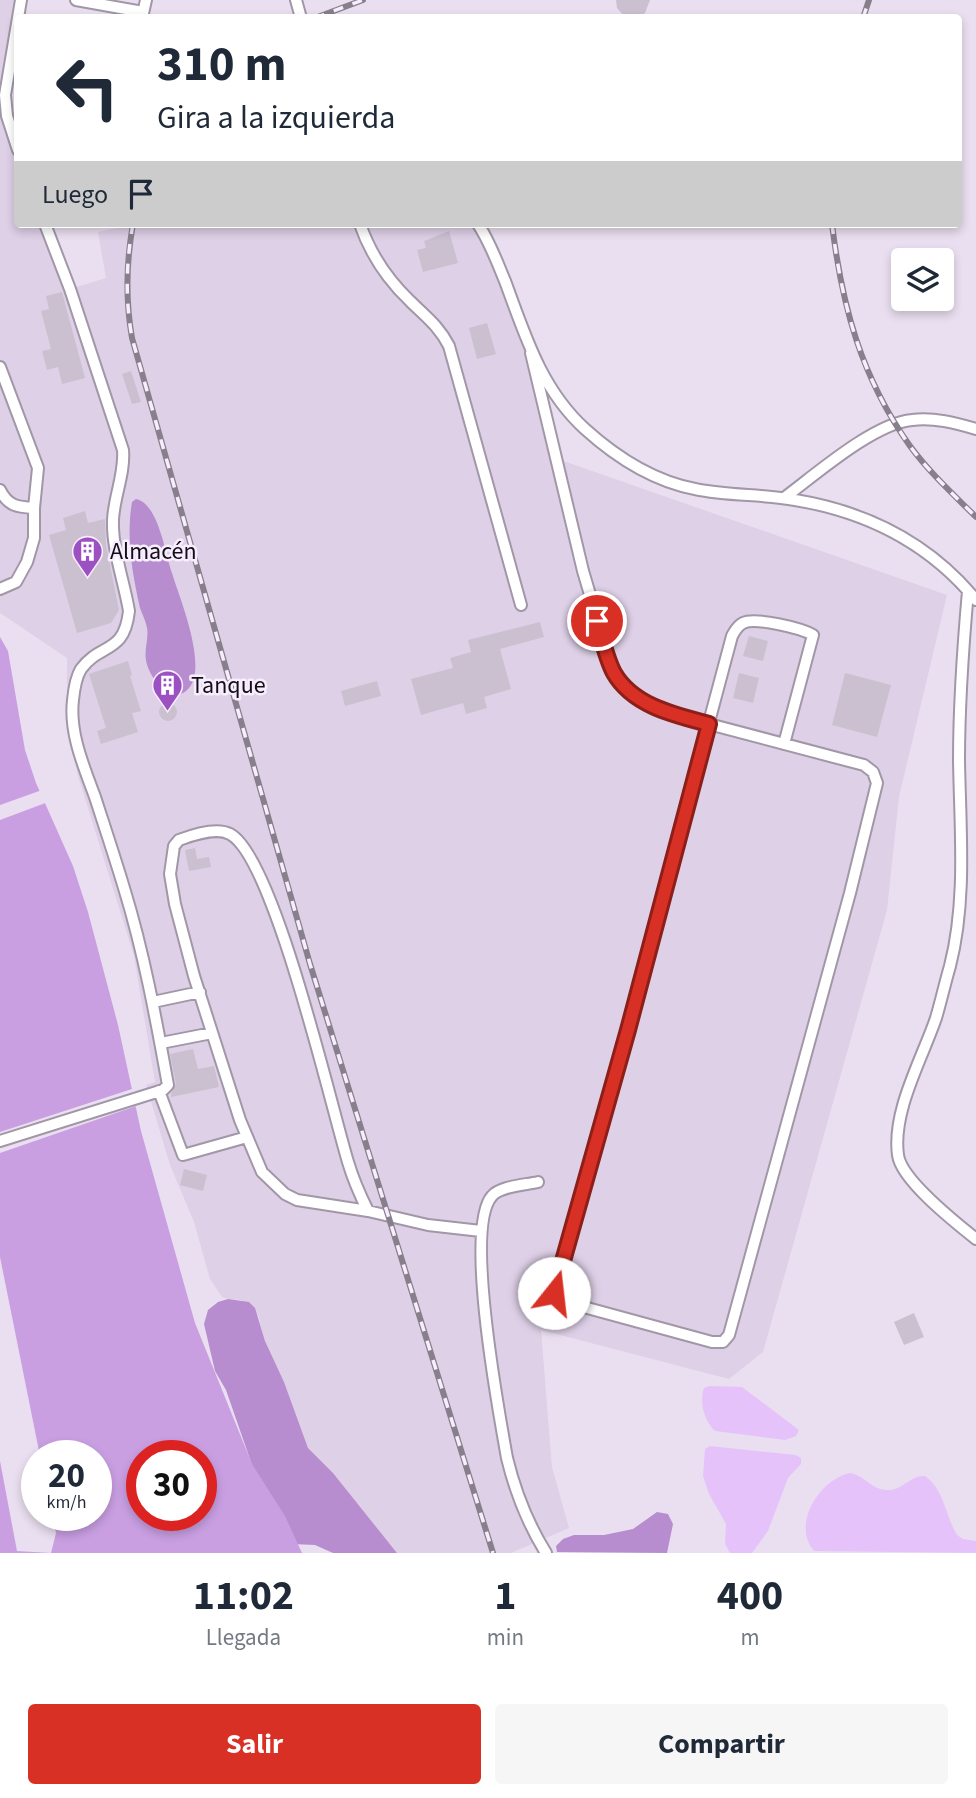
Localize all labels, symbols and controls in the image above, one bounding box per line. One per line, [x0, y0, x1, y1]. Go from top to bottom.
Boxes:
text: 310 m [157, 30, 286, 100]
icon: left [42, 42, 133, 133]
text: Gira a la izquierda [157, 95, 395, 141]
icon: arrive [122, 175, 160, 213]
text: Luego [42, 176, 108, 213]
map controls [891, 248, 954, 311]
button: layers [891, 248, 954, 311]
building icon: Almacén [70, 534, 104, 578]
place label: Almacén [110, 534, 197, 569]
pin [567, 591, 627, 651]
icon: arrive [578, 602, 616, 640]
building icon: Tanque [151, 668, 185, 712]
place label: Tanque [191, 668, 266, 703]
position arrow [517, 1256, 591, 1330]
speed limit sign: 30 [126, 1440, 217, 1531]
text: 20 [48, 1451, 85, 1501]
text: km/h [47, 1490, 86, 1515]
text: 11:02 [193, 1566, 294, 1626]
text: 1 [494, 1566, 516, 1626]
text: 400 [717, 1566, 783, 1626]
text: Llegada [206, 1621, 281, 1654]
text: min [487, 1621, 524, 1654]
text: m [740, 1621, 760, 1654]
button: Salir [28, 1704, 481, 1784]
button: Compartir [495, 1704, 948, 1784]

